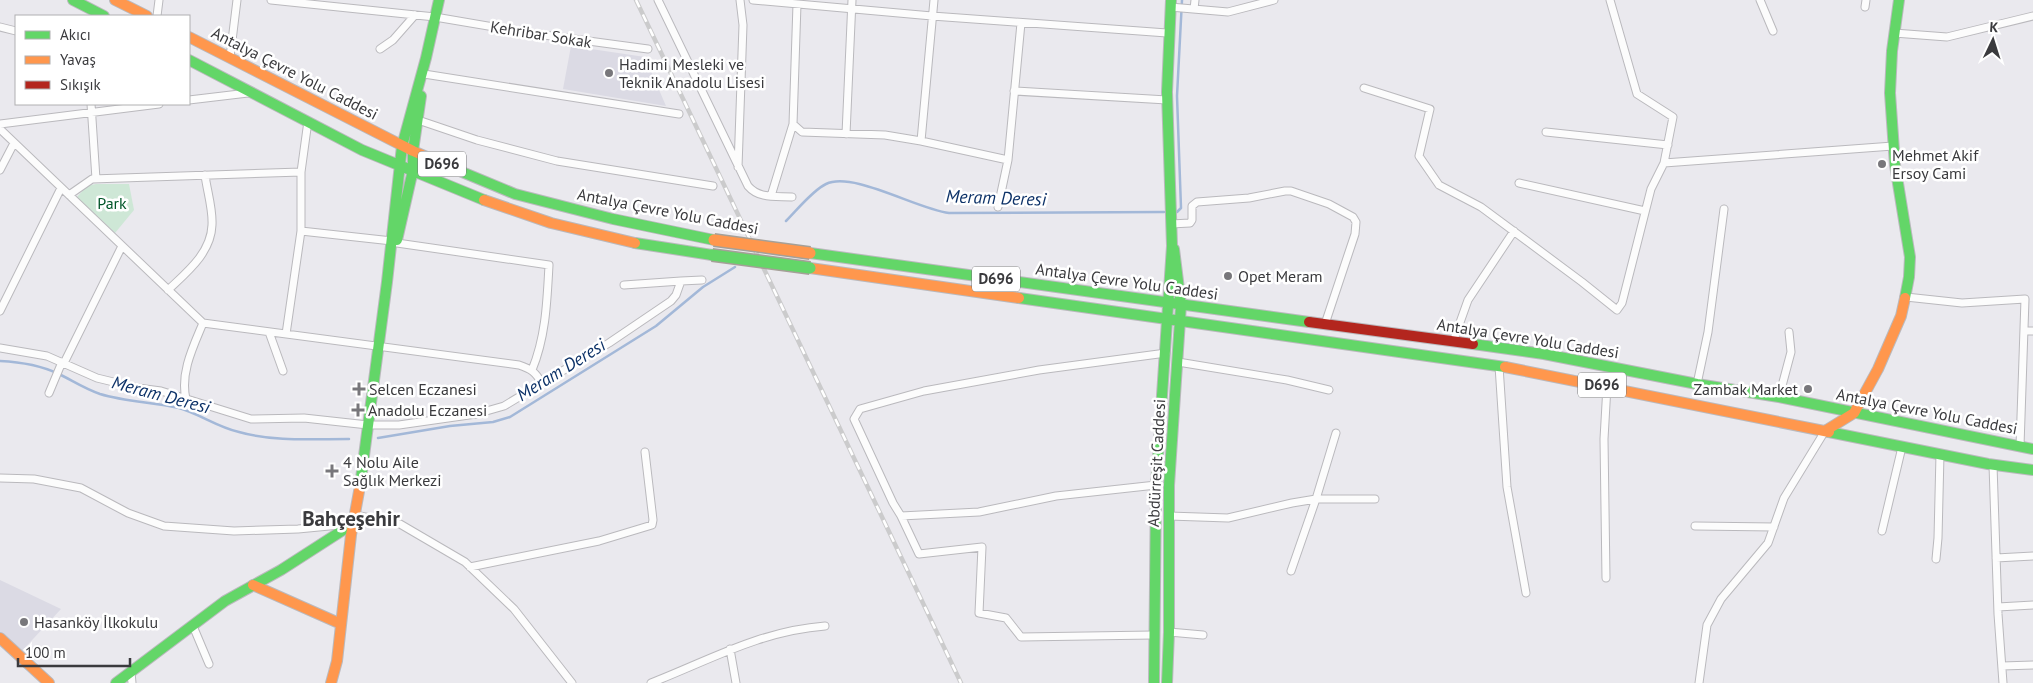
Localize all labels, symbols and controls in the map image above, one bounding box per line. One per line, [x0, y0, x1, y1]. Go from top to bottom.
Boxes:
legend [15, 15, 190, 105]
north arrow [1968, 15, 2018, 65]
street label: Kehribar Sokak [489, 16, 593, 52]
text: K [1989, 18, 1999, 36]
street label: Antalya Çevre Yolu Caddesi [208, 22, 382, 124]
text: Akıcı [60, 25, 91, 44]
text: Yavaş [60, 50, 96, 69]
place label: Hadimi Mesleki ve Teknik Anadolu Lisesi [619, 54, 765, 92]
marker: Hadimi Mesleki ve Teknik Anadolu Lisesi [603, 67, 615, 79]
text: Sıkışık [60, 75, 102, 94]
place label: Mehmet Akif Ersoy Cami [1892, 145, 1979, 183]
road number: D696 [418, 152, 466, 176]
marker: Mehmet Akif Ersoy Cami [1876, 158, 1888, 170]
street label: Antalya Çevre Yolu Caddesi [576, 184, 760, 238]
water label: Meram Deresi [945, 184, 1048, 211]
park label: Park [97, 193, 127, 213]
street label: Antalya Çevre Yolu Caddesi [1034, 258, 1220, 304]
road number: D696 [972, 266, 1020, 292]
place label: Opet Meram [1238, 266, 1323, 286]
marker: Opet Meram [1222, 270, 1234, 282]
street label: Antalya Çevre Yolu Caddesi [1436, 314, 1620, 362]
water label: Meram Deresi [512, 332, 611, 406]
water label: Meram Deresi [110, 370, 214, 419]
road number: D696 [1578, 372, 1626, 398]
place label: Selcen Eczanesi [369, 379, 477, 399]
place label: Zambak Market [1694, 379, 1799, 399]
marker: Selcen Eczanesi [353, 383, 365, 395]
marker: Zambak Market [1802, 383, 1814, 395]
street label: Antalya Çevre Yolu Caddesi [1835, 384, 2019, 438]
street label: Abdürreşit Caddesi [1143, 398, 1169, 528]
place label: Anadolu Eczanesi [368, 400, 487, 420]
marker: Anadolu Eczanesi [352, 404, 364, 416]
place label: 4 Nolu Aile Sağlık Merkezi [343, 452, 442, 490]
marker: 4 Nolu Aile Sağlık Merkezi [325, 464, 339, 478]
district label: Bahçeşehir [302, 505, 400, 532]
place label: Hasanköy İlkokulu [34, 612, 158, 632]
marker: Hasanköy İlkokulu [18, 616, 30, 628]
scale bar [18, 636, 130, 668]
text: 100 m [25, 643, 66, 662]

